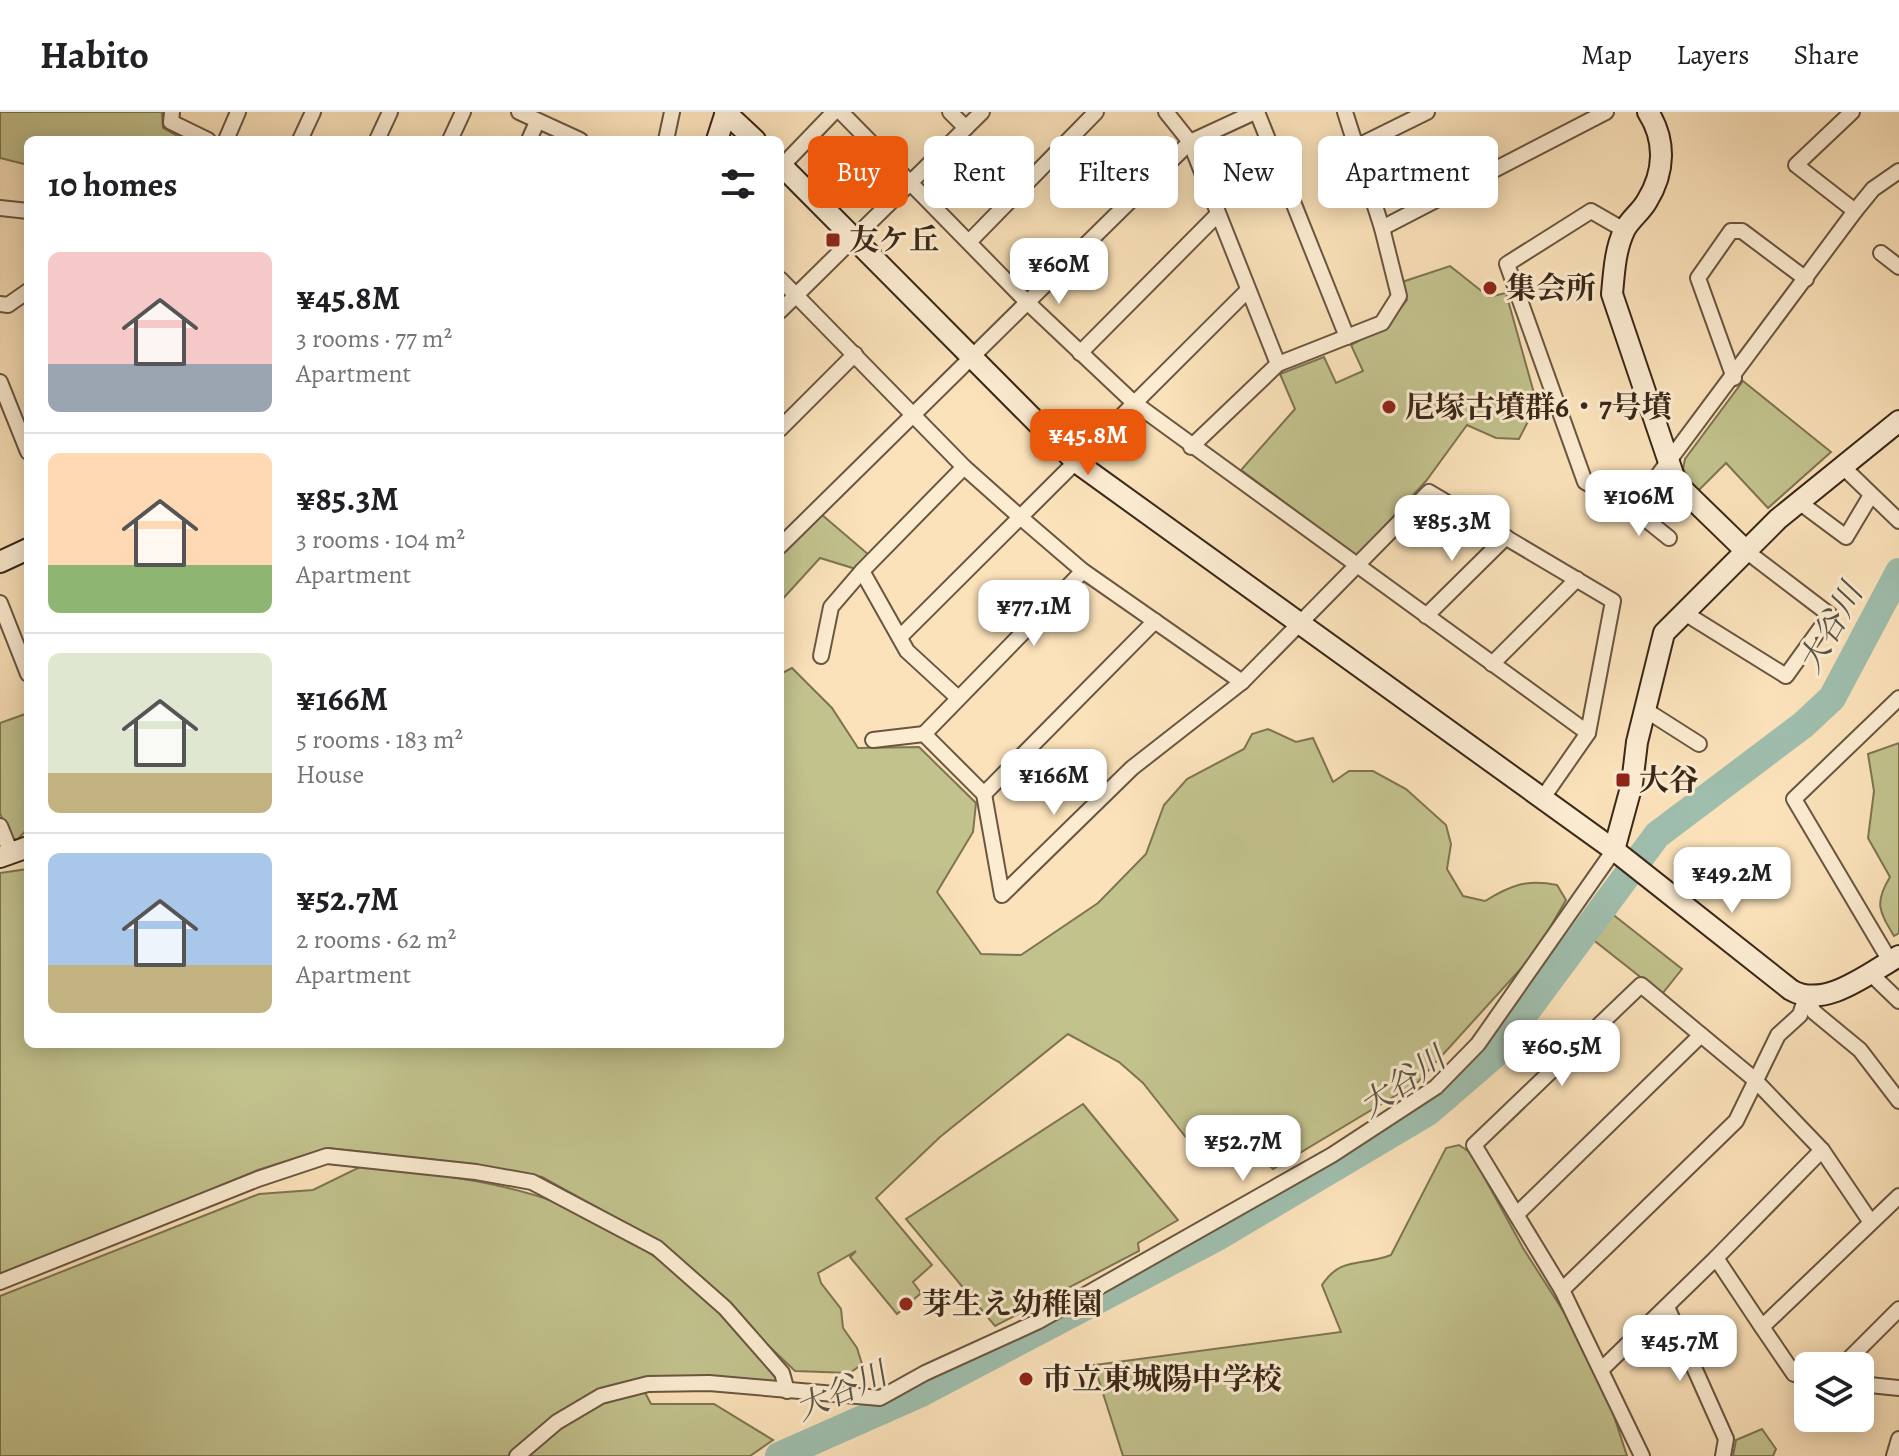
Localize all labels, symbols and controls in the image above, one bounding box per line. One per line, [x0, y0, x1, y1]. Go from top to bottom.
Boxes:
text: Habito [40, 29, 149, 81]
text: Map [1581, 36, 1632, 74]
text: Layers [1676, 36, 1749, 74]
text: Share [1793, 36, 1859, 74]
chip: Buy [808, 136, 908, 208]
chip: Rent [924, 136, 1034, 208]
chip: Filters [1050, 136, 1178, 208]
chip: New [1194, 136, 1302, 208]
chip: Apartment [1318, 136, 1498, 208]
text: 10 homes [48, 161, 177, 208]
icon: filters [716, 162, 760, 206]
place label: 友ケ丘 [849, 220, 939, 260]
marker: 友ケ丘 [824, 231, 842, 249]
pin: ¥60M [1012, 238, 1106, 306]
text: ¥60M [1028, 246, 1090, 281]
place label: 集会所 [1506, 268, 1596, 308]
text: ¥45.8M [296, 274, 400, 321]
marker: 集会所 [1481, 279, 1499, 297]
icon: home [112, 284, 208, 380]
text: 3 rooms · 77 m² [296, 321, 452, 356]
text: Apartment [296, 356, 411, 391]
place label: 尼塚古墳群6・7号墳 [1405, 387, 1672, 427]
marker: 尼塚古墳群6・7号墳 [1380, 398, 1398, 416]
pin: ¥45.8M [1023, 409, 1153, 477]
text: ¥45.8M [1048, 417, 1128, 452]
pin: ¥106M [1583, 470, 1695, 538]
text: ¥85.3M [296, 475, 399, 522]
text: ¥106M [1603, 478, 1675, 513]
icon: home [112, 485, 208, 581]
pin: ¥85.3M [1387, 495, 1517, 563]
text: ¥85.3M [1413, 503, 1491, 538]
text: 3 rooms · 104 m² [296, 522, 465, 557]
text: Apartment [296, 557, 411, 592]
water label: 大谷川 [1787, 573, 1874, 681]
pin: ¥77.1M [969, 580, 1099, 648]
text: ¥77.1M [996, 588, 1072, 623]
text: ¥166M [296, 675, 388, 722]
icon: home [112, 685, 208, 781]
text: 5 rooms · 183 m² [296, 722, 463, 757]
pin: ¥166M [998, 749, 1110, 817]
text: House [296, 757, 364, 792]
text: ¥166M [1019, 757, 1089, 792]
place label: 大谷 [1639, 760, 1699, 800]
marker: 大谷 [1614, 771, 1632, 789]
pin: ¥49.2M [1667, 847, 1797, 915]
text: ¥49.2M [1692, 855, 1772, 890]
text: ¥52.7M [296, 875, 399, 922]
icon: home [112, 885, 208, 981]
text: 2 rooms · 62 m² [296, 922, 456, 957]
text: Apartment [296, 957, 411, 992]
pin: ¥60.5M [1497, 1020, 1627, 1088]
text: ¥60.5M [1522, 1028, 1602, 1063]
water label: 大谷川 [1350, 1035, 1456, 1128]
pin: ¥52.7M [1178, 1115, 1308, 1183]
text: ¥52.7M [1204, 1123, 1282, 1158]
place label: 芽生え幼稚園 [922, 1284, 1102, 1324]
marker: 芽生え幼稚園 [897, 1295, 915, 1313]
pin: ¥45.7M [1615, 1315, 1745, 1383]
text: ¥45.7M [1641, 1323, 1719, 1358]
water label: 大谷川 [788, 1350, 897, 1431]
map controls [1794, 1352, 1874, 1432]
button: layers [1794, 1352, 1874, 1432]
place label: 市立東城陽中学校 [1042, 1359, 1282, 1399]
marker: 市立東城陽中学校 [1017, 1370, 1035, 1388]

